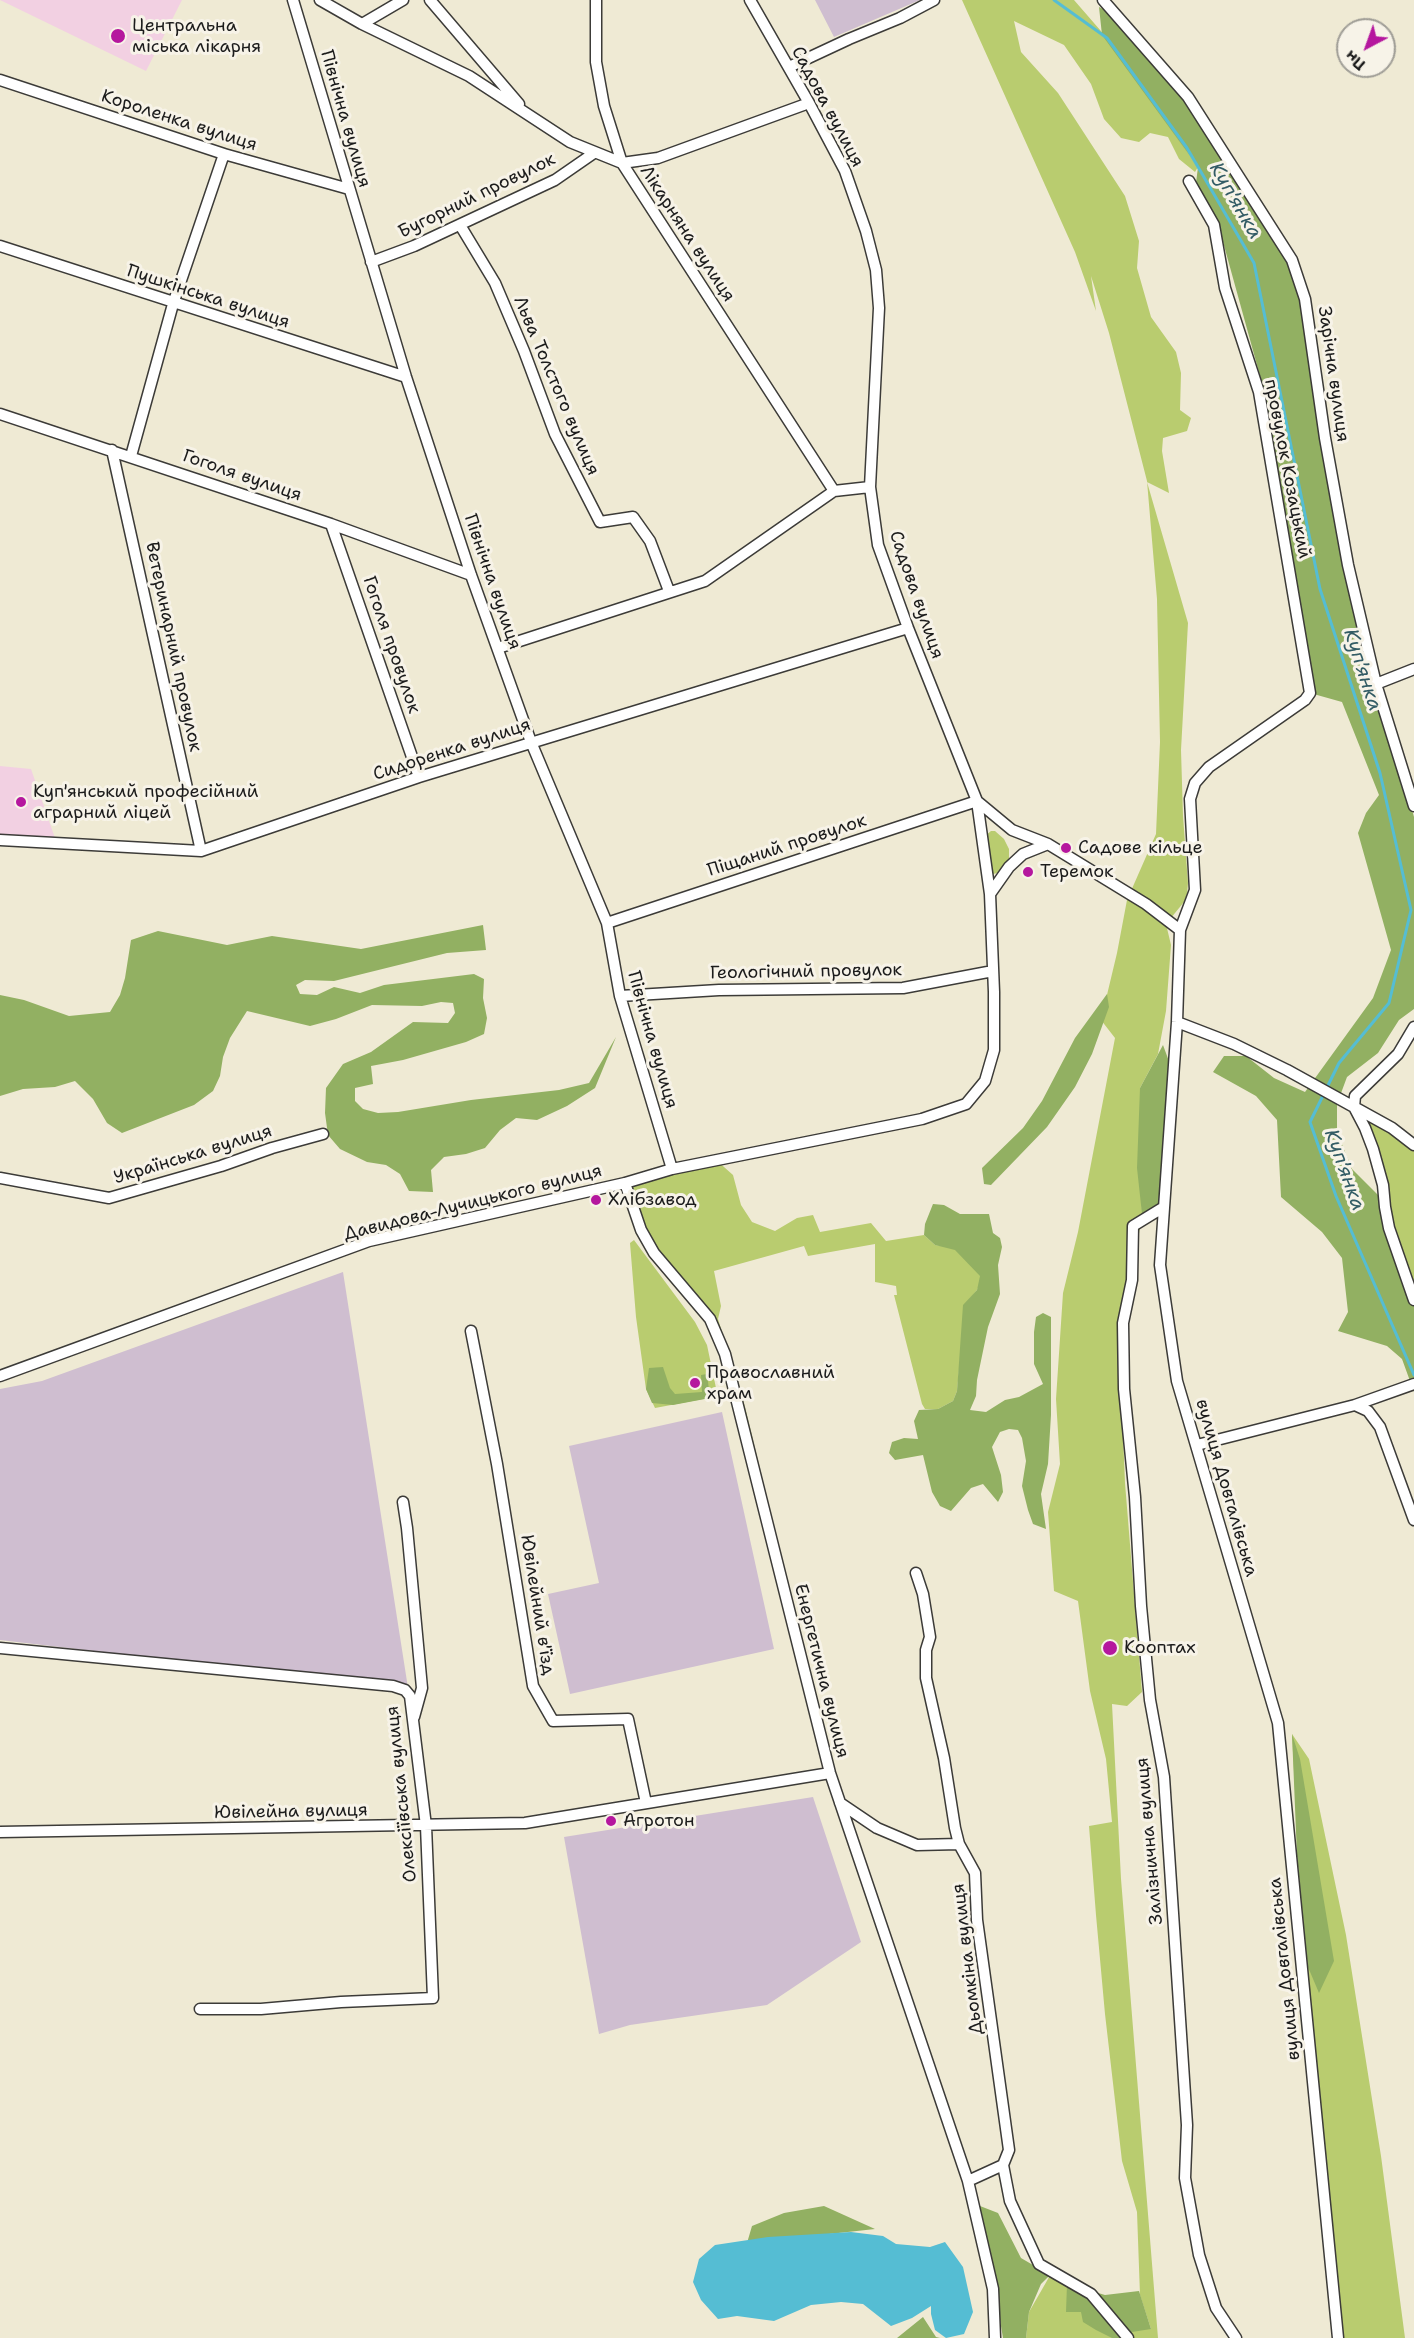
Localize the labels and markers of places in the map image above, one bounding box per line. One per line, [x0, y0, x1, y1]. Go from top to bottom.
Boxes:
place label: Центральна міська лікарня [132, 15, 261, 57]
marker: Центральна міська лікарня [109, 27, 127, 45]
place label: Куп'янський професійний аграрний ліцей [33, 781, 259, 824]
marker: Куп'янський професійний аграрний ліцей [14, 795, 28, 809]
place label: Садове кільце [1078, 837, 1203, 859]
marker: Садове кільце [1059, 841, 1073, 855]
place label: Теремок [1040, 861, 1114, 883]
marker: Теремок [1021, 865, 1035, 879]
place label: Хлібзавод [608, 1189, 697, 1211]
marker: Хлібзавод [589, 1193, 603, 1207]
place label: Православний храм [707, 1362, 835, 1404]
marker: Православний храм [688, 1376, 702, 1390]
place label: Кооптах [1124, 1637, 1196, 1659]
marker: Кооптах [1101, 1639, 1119, 1657]
place label: Агротон [623, 1810, 694, 1832]
marker: Агротон [604, 1814, 618, 1828]

